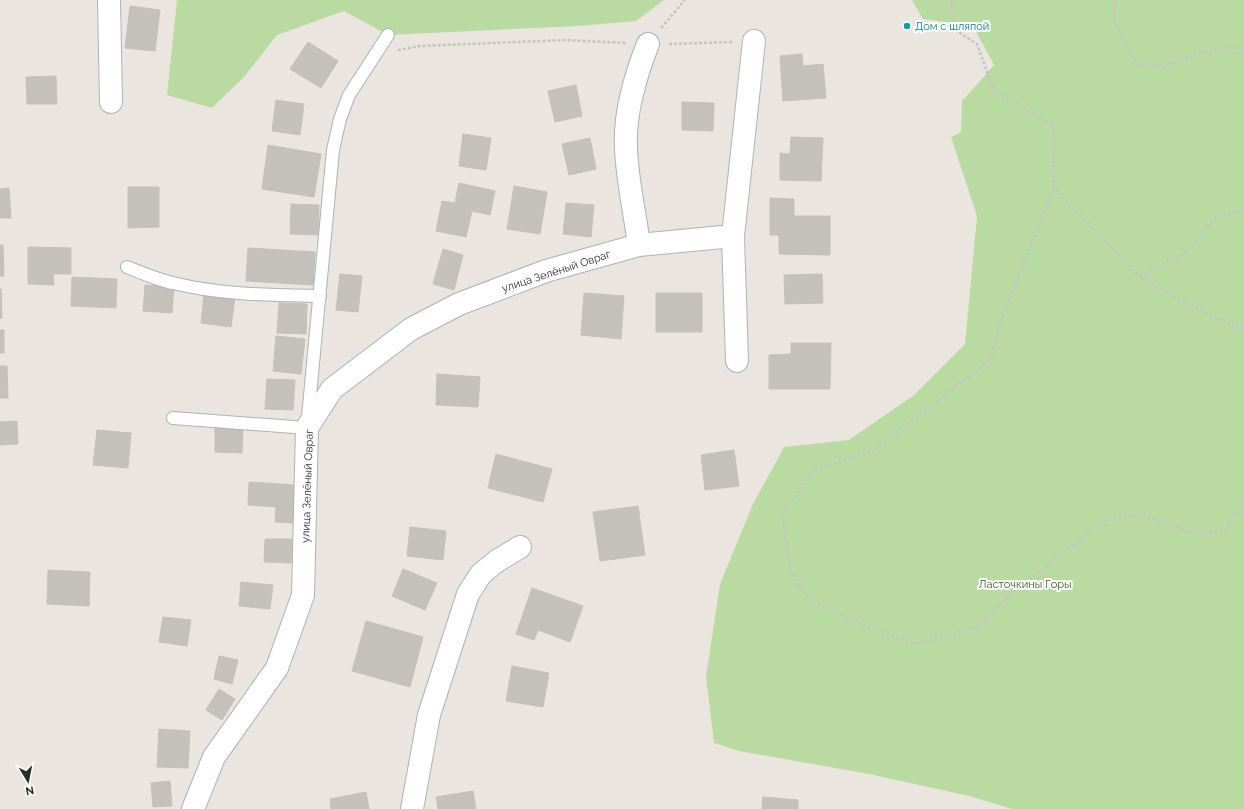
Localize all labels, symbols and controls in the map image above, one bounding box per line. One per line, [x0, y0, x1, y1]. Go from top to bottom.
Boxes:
place label: Дом с шляпой [915, 20, 989, 33]
marker: Дом с шляпой [902, 21, 912, 31]
street label: улица Зелёный Овраг [500, 248, 613, 295]
street label: улица Зелёный Овраг [299, 428, 316, 543]
park label: Ласточкины Горы [979, 578, 1071, 591]
north arrow [8, 761, 48, 801]
text: N [24, 783, 35, 797]

